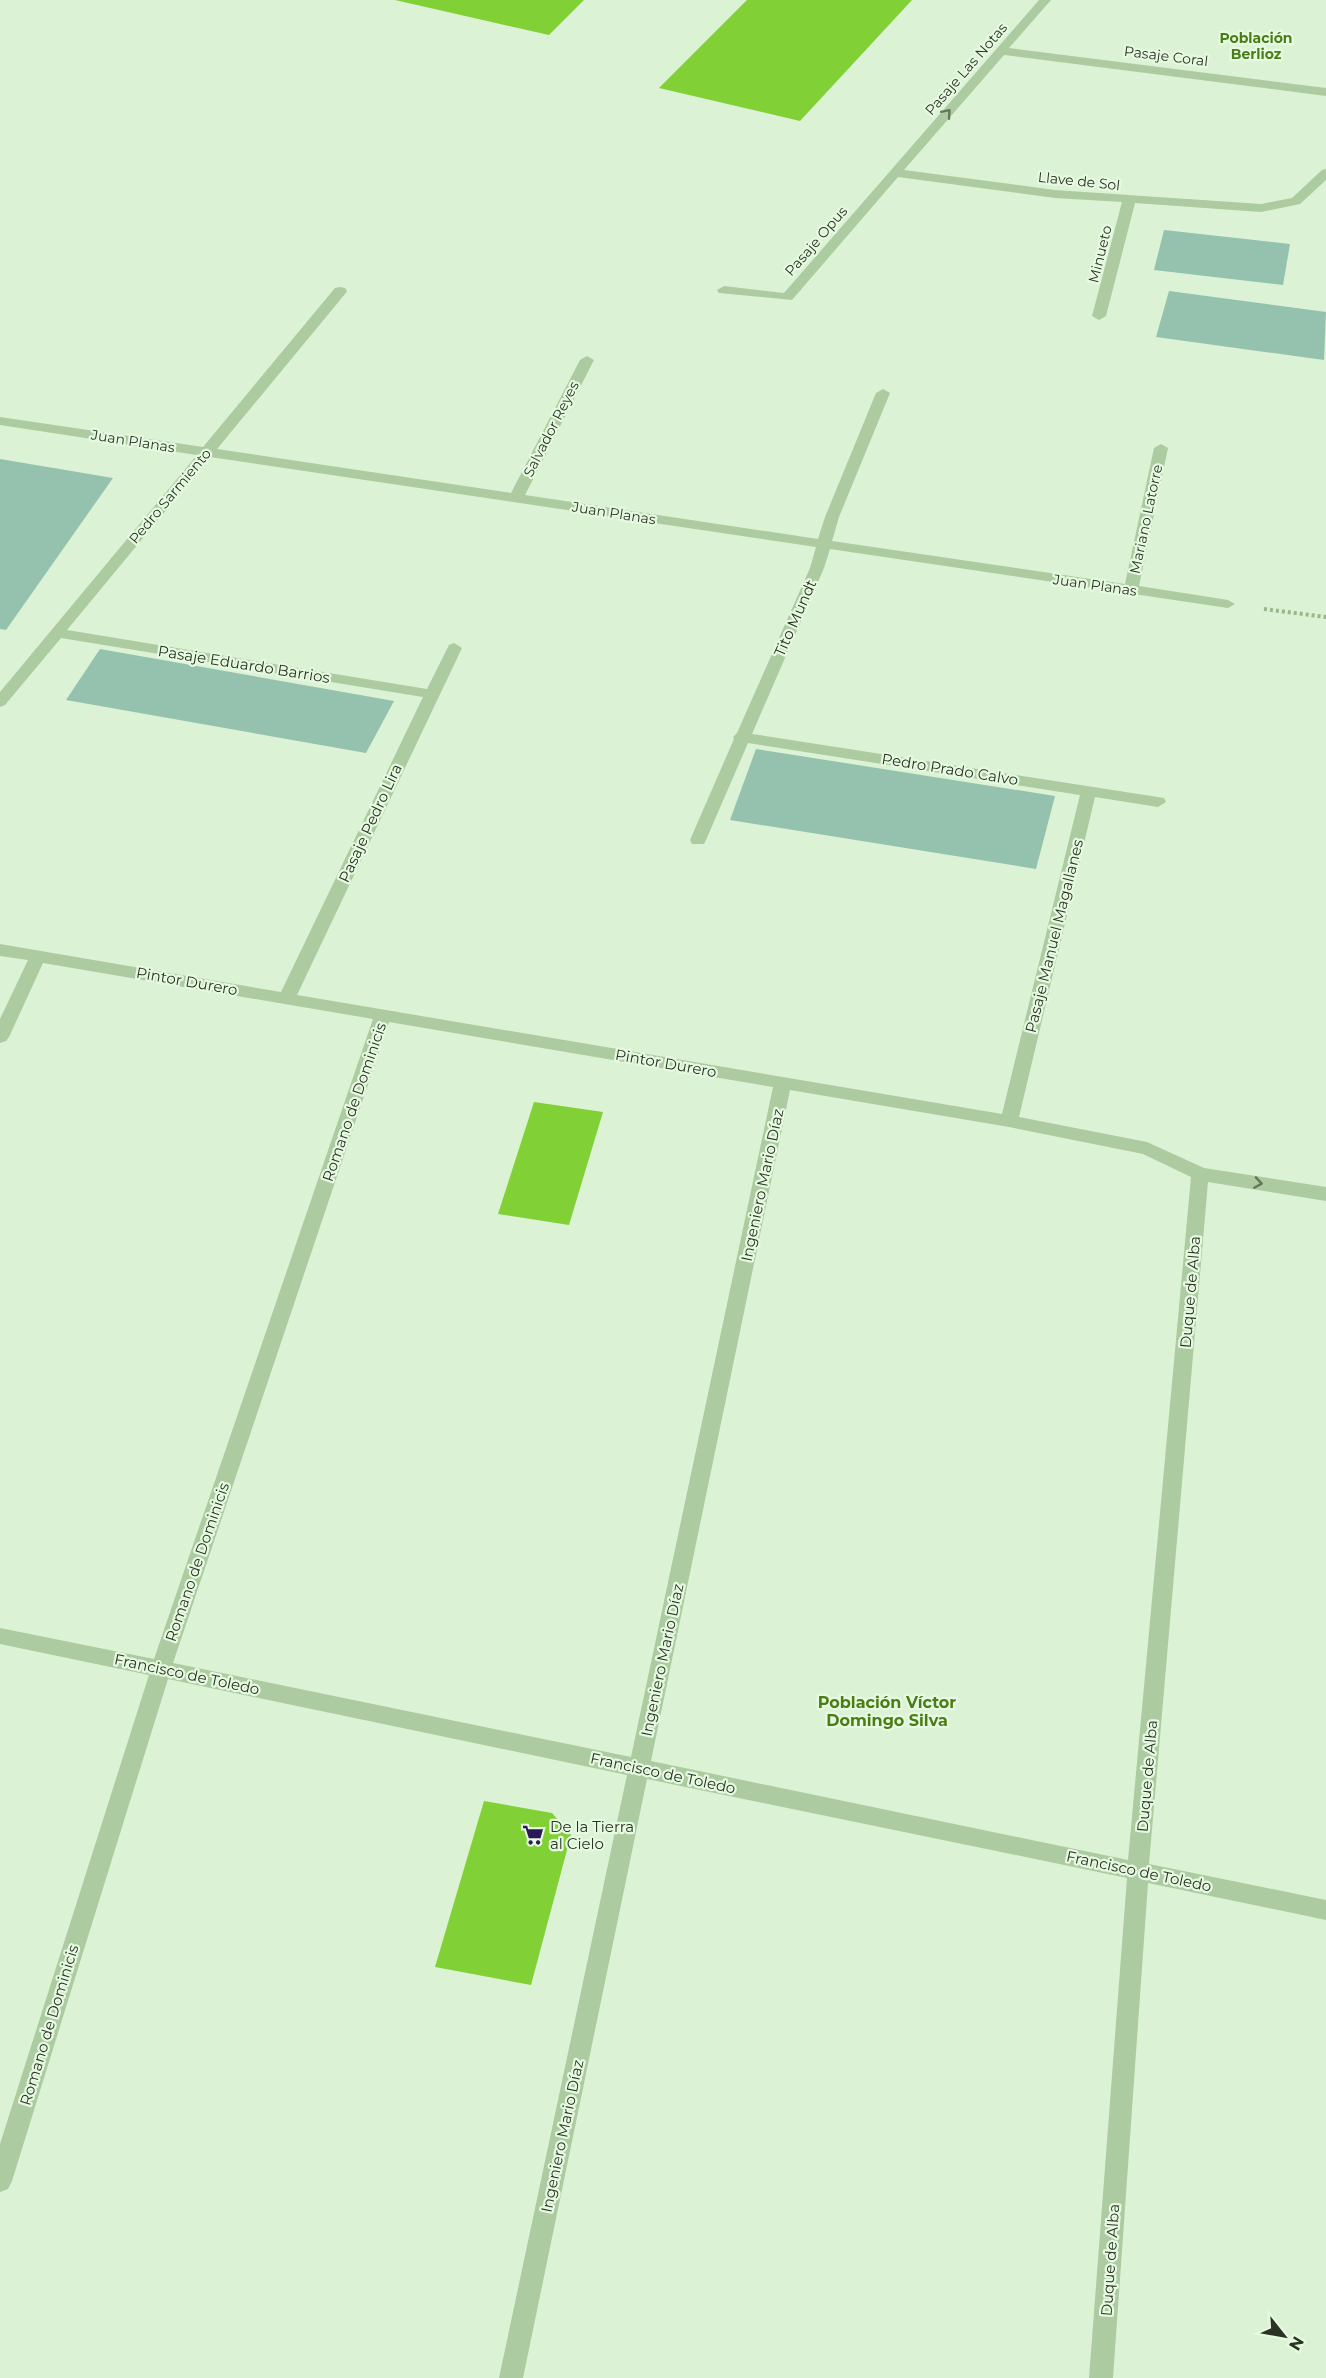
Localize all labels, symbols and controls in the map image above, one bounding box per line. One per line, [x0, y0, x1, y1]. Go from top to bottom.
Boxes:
street label: Pasaje Las Notas [921, 19, 1011, 119]
district label: Población Berlioz [1219, 29, 1293, 63]
street label: Pasaje Coral [1123, 42, 1209, 70]
one-way arrow [940, 109, 951, 120]
street label: Llave de Sol [1037, 168, 1121, 194]
street label: Pasaje Opus [781, 202, 851, 280]
street label: Minueto [1084, 223, 1116, 285]
street label: Salvador Reyes [519, 378, 583, 480]
street label: Juan Planas [89, 425, 176, 457]
street label: Pedro Sarmiento [125, 445, 215, 547]
street label: Mariano Latorre [1126, 463, 1166, 575]
street label: Juan Planas [570, 497, 657, 529]
street label: Juan Planas [1051, 570, 1138, 600]
street label: Tito Mundt [770, 577, 820, 659]
street label: Pasaje Eduardo Barrios [157, 641, 331, 687]
street label: Pedro Prado Calvo [880, 749, 1020, 789]
street label: Pasaje Pedro Lira [334, 761, 406, 885]
street label: Pasaje Manuel Magallanes [1021, 837, 1087, 1035]
street label: Pintor Durero [135, 963, 239, 999]
street label: Romano de Dominicis [318, 1020, 390, 1184]
street label: Pintor Durero [614, 1045, 718, 1081]
street label: Ingeniero Mario Díaz [737, 1107, 788, 1263]
one-way arrow [1254, 1177, 1263, 1189]
street label: Duque de Alba [1176, 1235, 1204, 1349]
street label: Romano de Dominicis [161, 1480, 233, 1644]
street label: Ingeniero Mario Díaz [637, 1582, 688, 1738]
street label: Francisco de Toledo [113, 1649, 261, 1699]
district label: Población Víctor Domingo Silva [818, 1693, 956, 1730]
street label: Duque de Alba [1133, 1719, 1161, 1833]
street label: Francisco de Toledo [589, 1748, 737, 1798]
place label: De la Tierra al Cielo [550, 1817, 634, 1853]
supermarket icon: De la Tierra al Cielo [521, 1823, 545, 1847]
street label: Francisco de Toledo [1065, 1846, 1213, 1896]
street label: Romano de Dominicis [15, 1942, 83, 2108]
street label: Ingeniero Mario Díaz [537, 2058, 588, 2214]
street label: Duque de Alba [1097, 2203, 1123, 2317]
north arrow [1254, 2306, 1314, 2366]
text: N [1285, 2333, 1308, 2354]

